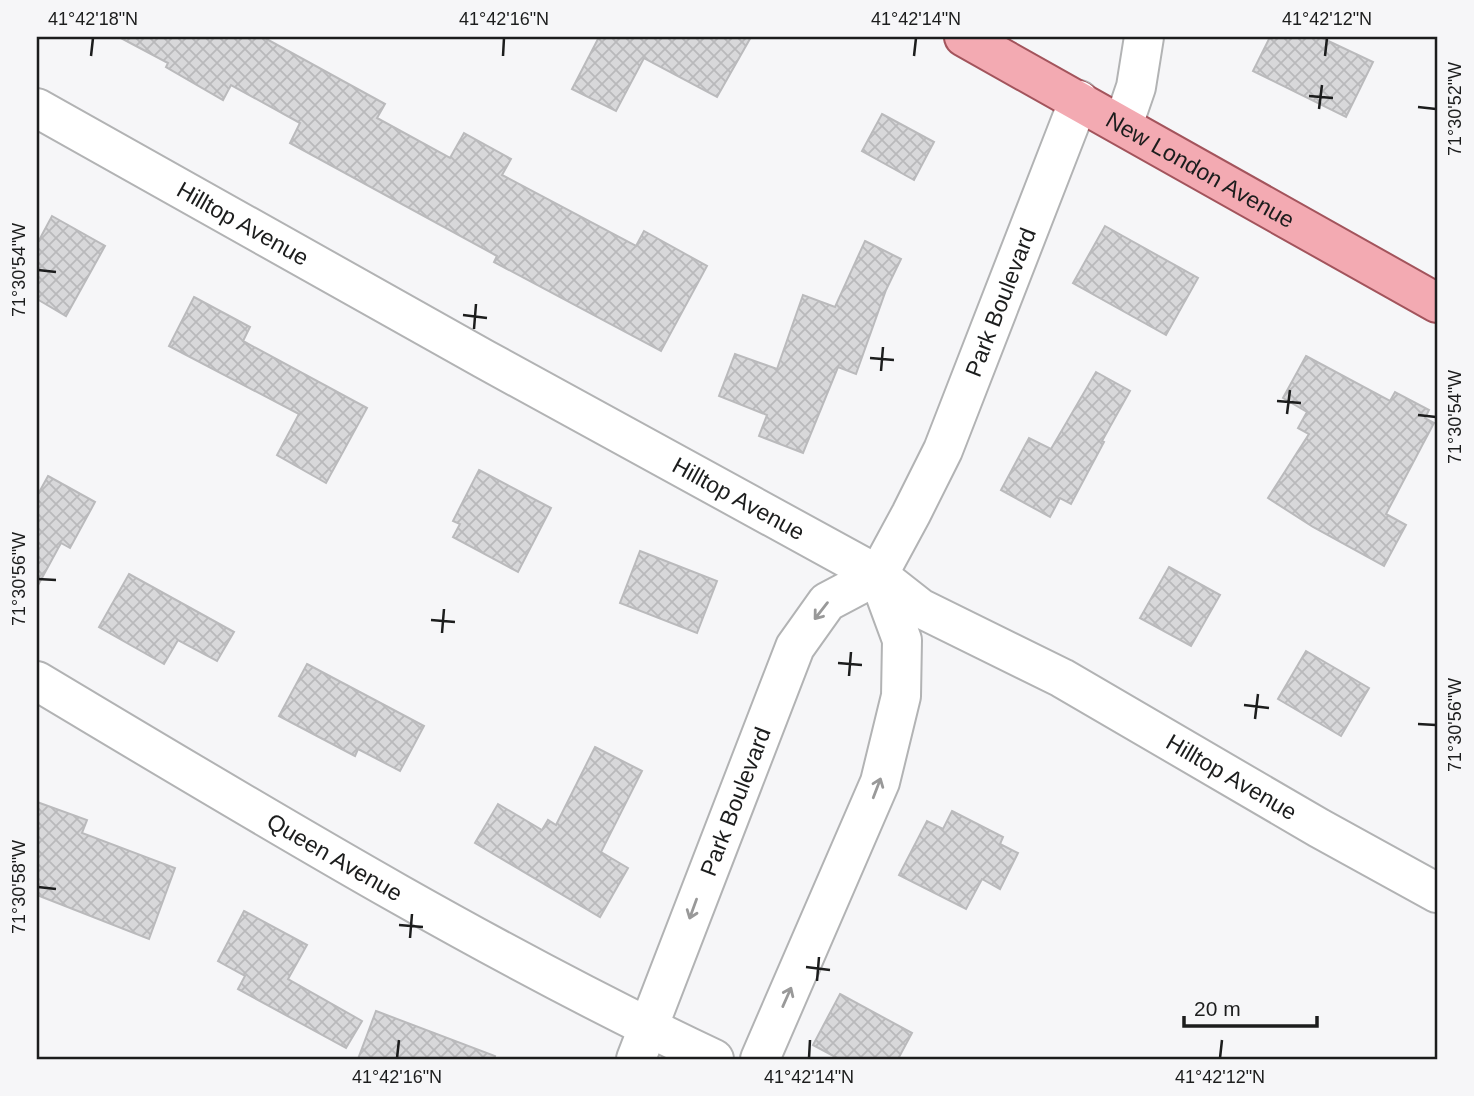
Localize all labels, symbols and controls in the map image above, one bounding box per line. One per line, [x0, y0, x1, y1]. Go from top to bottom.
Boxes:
text: 41°42'18"N [48, 9, 138, 29]
text: 41°42'16"N [459, 9, 549, 29]
text: 41°42'14"N [871, 9, 961, 29]
text: 41°42'12"N [1282, 9, 1372, 29]
text: 71°30'52"W [1445, 62, 1465, 156]
street label: New London Avenue [1101, 107, 1299, 233]
street label: Hilltop Avenue [172, 176, 313, 271]
text: 71°30'54"W [9, 223, 29, 317]
street label: Park Boulevard [960, 224, 1041, 380]
text: 71°30'54"W [1445, 370, 1465, 464]
street label: Hilltop Avenue [668, 452, 809, 545]
text: 71°30'56"W [9, 532, 29, 626]
one-way arrow [814, 601, 828, 620]
text: 71°30'56"W [1445, 678, 1465, 772]
street label: Park Boulevard [695, 723, 776, 880]
street label: Hilltop Avenue [1162, 729, 1301, 825]
one-way arrow [872, 778, 885, 799]
street label: Queen Avenue [262, 808, 407, 906]
text: 71°30'58"W [9, 840, 29, 934]
one-way arrow [686, 898, 699, 920]
scale bar [1184, 984, 1316, 1028]
one-way arrow [781, 987, 794, 1008]
text: 20 m [1194, 997, 1241, 1020]
text: 41°42'16"N [352, 1067, 442, 1087]
text: 41°42'14"N [764, 1067, 854, 1087]
text: 41°42'12"N [1175, 1067, 1265, 1087]

